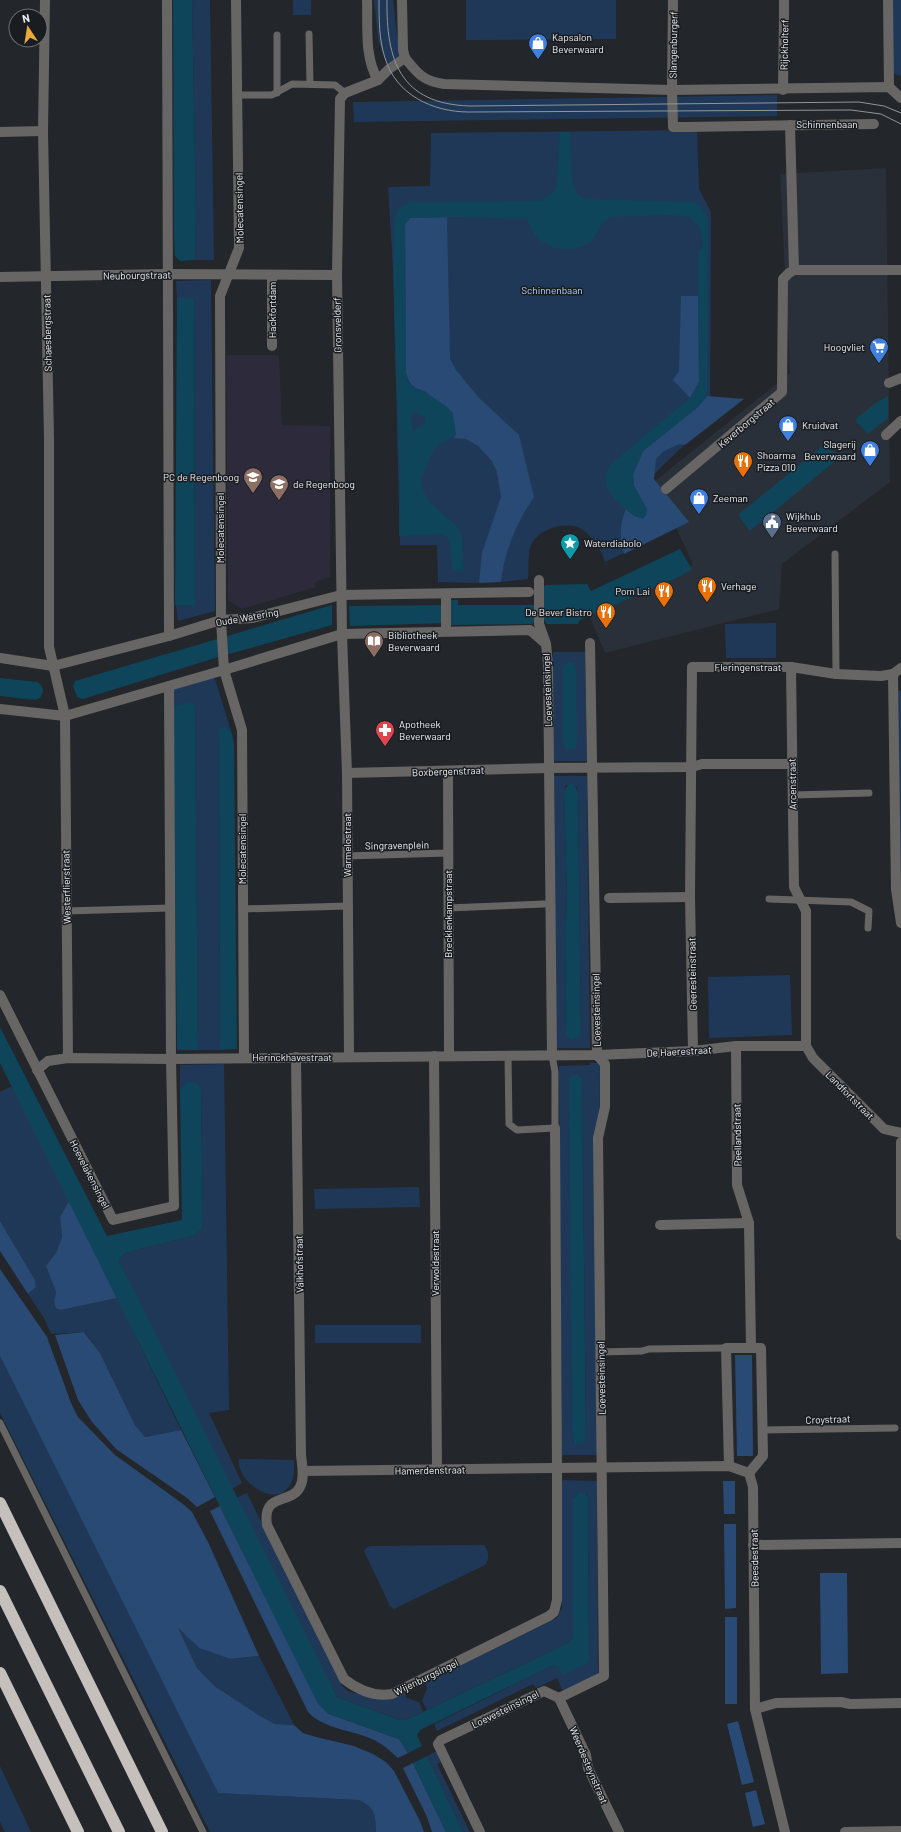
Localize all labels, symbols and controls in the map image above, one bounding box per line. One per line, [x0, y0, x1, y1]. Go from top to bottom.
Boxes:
north arrow [8, 8, 48, 48]
text: N [21, 11, 31, 25]
street label: Slangenburgerf [666, 11, 680, 79]
street label: Rijckholterf [778, 19, 790, 70]
place label: Kapsalon Beverwaard [552, 31, 604, 55]
shop icon: Kapsalon Beverwaard [527, 32, 549, 60]
street label: Schinnenbaan [796, 118, 858, 130]
street label: Molecatensingel [232, 173, 246, 243]
street label: Neubourgstraat [103, 268, 172, 282]
street label: Hackfortdam [266, 282, 278, 338]
park label: Schinnenbaan [521, 284, 583, 296]
street label: Schaesbergstraat [40, 294, 54, 372]
street label: Gronsvelderf [331, 297, 343, 353]
supermarket icon: Hoogvliet [868, 336, 890, 364]
place label: Hoogvliet [824, 341, 865, 353]
street label: Keverborgstraat [715, 396, 777, 450]
shop icon: Kruidvat [777, 414, 799, 442]
place label: Kruidvat [802, 419, 839, 431]
place label: Slagerij Beverwaard [804, 438, 856, 462]
shop icon: Slagerij Beverwaard [859, 439, 881, 467]
place label: Shoarma Pizza 010 [757, 449, 796, 473]
restaurant icon: Shoarma Pizza 010 [732, 450, 754, 478]
school or university icon: PC de Regenboog [242, 466, 264, 494]
place label: PC de Regenboog [163, 471, 239, 483]
school or university icon: de Regenboog [268, 473, 290, 501]
place label: de Regenboog [293, 478, 355, 490]
shop icon: Zeeman [688, 487, 710, 515]
place label: Zeeman [713, 492, 748, 504]
street label: Molecatensingel [214, 493, 226, 563]
place label: Wijkhub Beverwaard [786, 510, 838, 534]
public building icon: Wijkhub Beverwaard [761, 511, 783, 539]
place icon: Waterdiabolo [559, 532, 581, 560]
place label: Waterdiabolo [584, 537, 642, 549]
restaurant icon: Verhage [696, 575, 718, 603]
restaurant icon: Pom Lai [653, 580, 675, 608]
place label: Verhage [721, 580, 757, 592]
place label: Pom Lai [615, 585, 650, 597]
restaurant icon: De Bever Bistro [595, 601, 617, 629]
street label: Oude Watering [215, 606, 279, 628]
place label: De Bever Bistro [525, 606, 592, 618]
place label: Bibliotheek Beverwaard [388, 629, 440, 653]
library icon: Bibliotheek Beverwaard [363, 630, 385, 658]
street label: Loevesteinsingel [540, 653, 554, 727]
street label: Fleringenstraat [715, 661, 782, 673]
place label: Apotheek Beverwaard [399, 718, 451, 742]
pharmacy icon: Apotheek Beverwaard [374, 719, 396, 747]
street label: Arcenstraat [786, 758, 798, 810]
street label: Boxbergenstraat [412, 764, 485, 778]
street label: Warmelostraat [341, 813, 353, 877]
street label: Molecatensingel [236, 814, 248, 884]
street label: Singravenplein [365, 838, 429, 852]
street label: Westerflierstraat [59, 850, 73, 924]
street label: Brecklenkampstraat [442, 870, 454, 958]
street label: Geeresteinstraat [685, 937, 699, 1011]
street label: Loevesteinsingel [589, 973, 603, 1047]
street label: De Haerestraat [646, 1043, 712, 1059]
street label: Herinckhavestraat [252, 1051, 332, 1063]
street label: Landfortstraat [823, 1068, 877, 1122]
street label: Peellandstraat [730, 1103, 744, 1166]
street label: Hoevelakensingel [67, 1138, 113, 1210]
street label: Verwoldestraat [429, 1230, 441, 1296]
street label: Valkhofstraat [292, 1235, 306, 1293]
street label: Loevesteinsingel [594, 1341, 608, 1415]
street label: Croystraat [805, 1412, 851, 1426]
street label: Hamerdenstraat [394, 1463, 466, 1477]
street label: Beesdestraat [747, 1528, 761, 1587]
street label: Wijenburgsingel [392, 1656, 460, 1698]
street label: Loevesteinsingel [469, 1688, 541, 1730]
street label: Weerdesteynstraat [567, 1725, 611, 1806]

